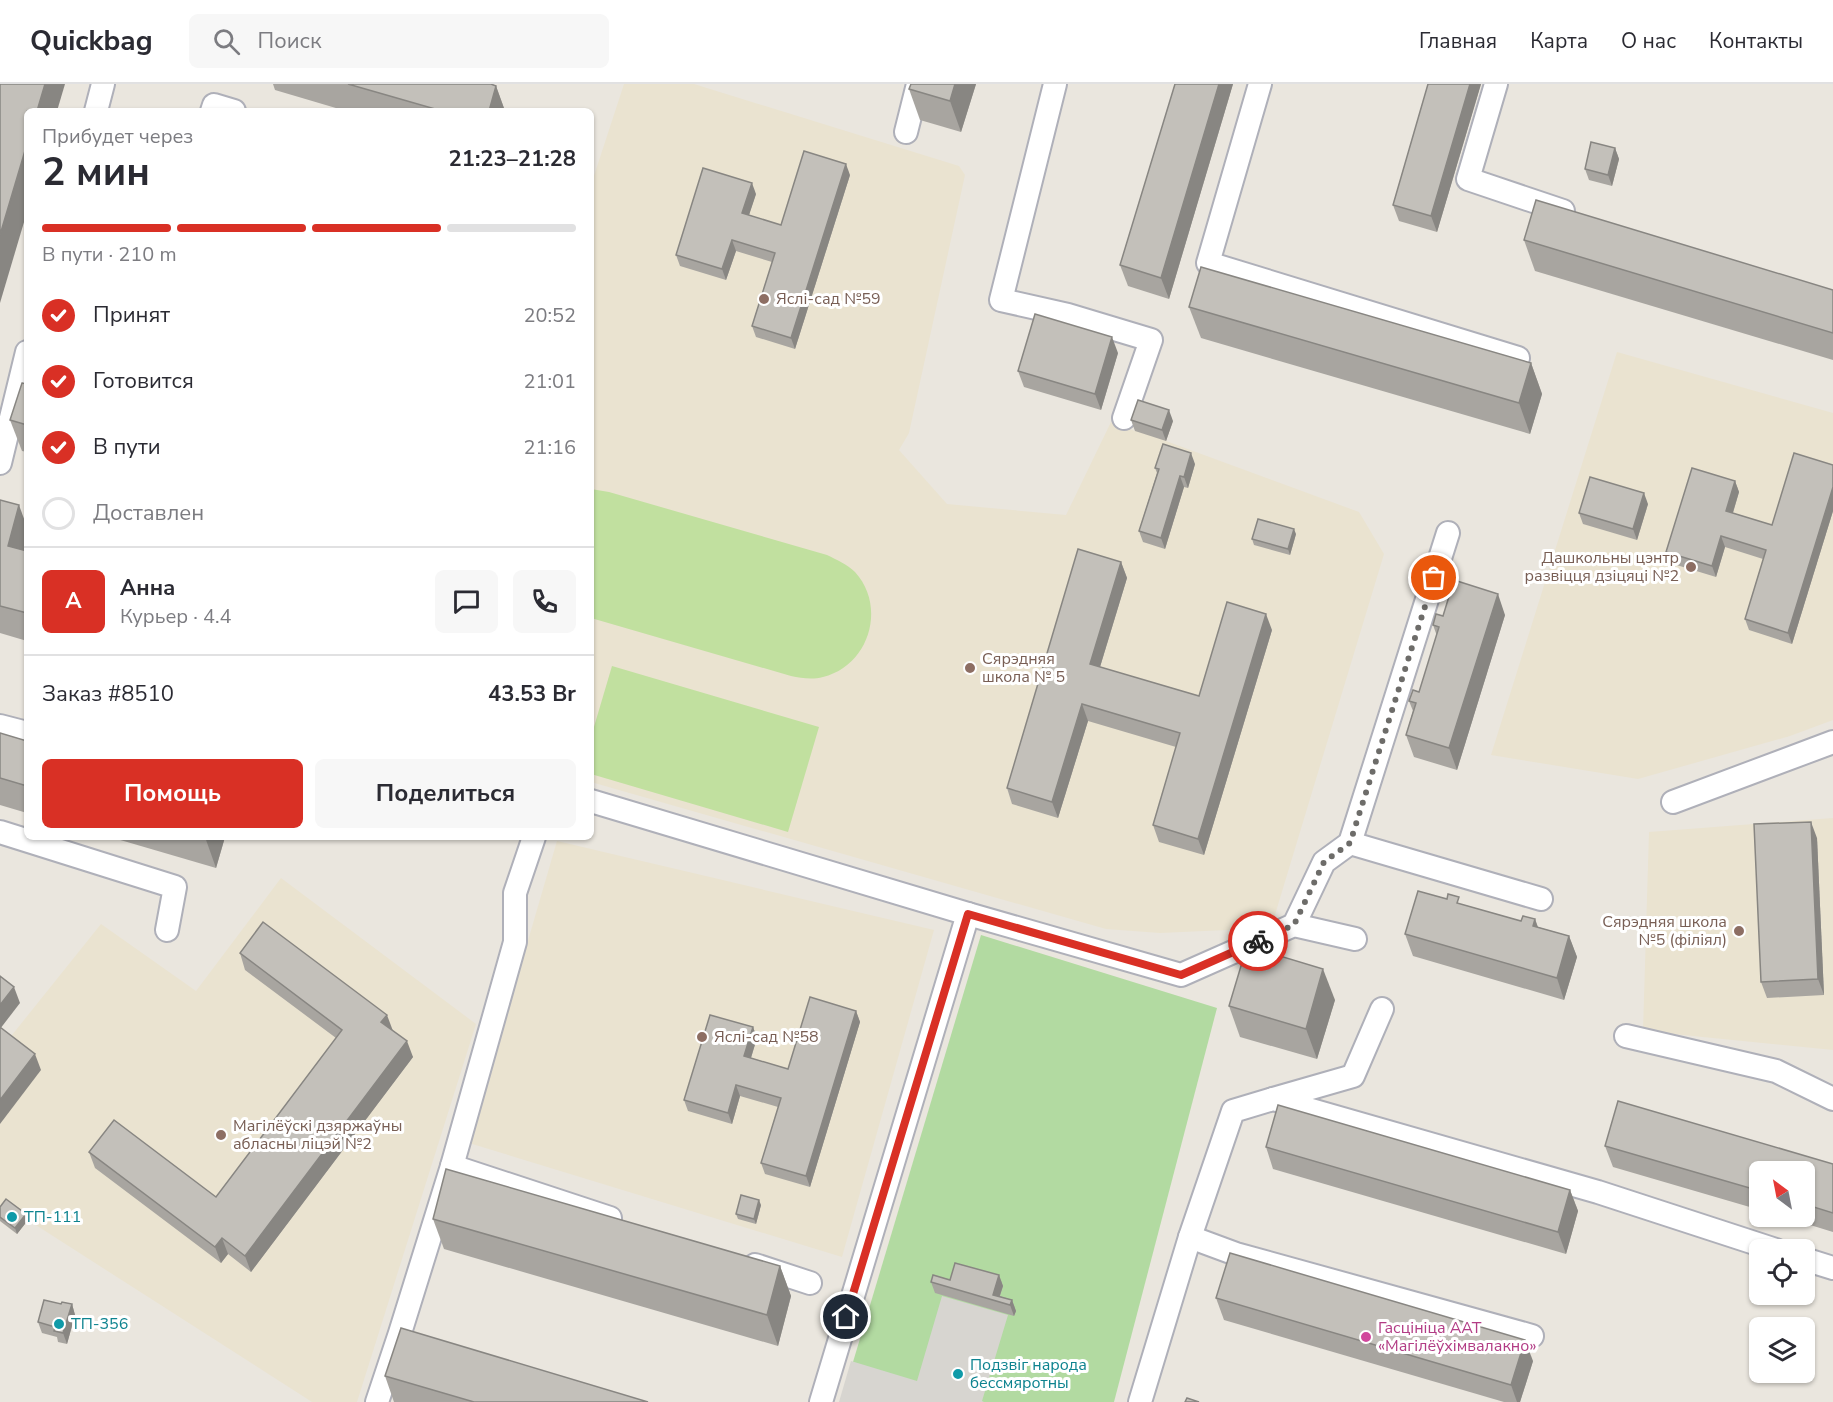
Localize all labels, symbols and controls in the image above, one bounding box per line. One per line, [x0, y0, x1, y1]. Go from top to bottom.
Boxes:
search box [189, 14, 609, 68]
text: Quickbag [30, 22, 153, 60]
icon: search [210, 25, 243, 58]
text: Поиск [258, 26, 322, 56]
text: Главная [1419, 27, 1497, 55]
text: Карта [1530, 27, 1588, 55]
text: О нас [1621, 27, 1676, 55]
text: Контакты [1709, 27, 1803, 55]
text: Прибудет через [42, 123, 193, 150]
text: 21:23–21:28 [448, 144, 576, 174]
text: 2 мин [42, 146, 150, 199]
text: В пути · 210 m [42, 241, 177, 268]
place label: Яслі-сад №59 [776, 288, 881, 310]
marker: Яслі-сад №59 [757, 292, 771, 306]
icon: check [42, 299, 75, 332]
text: Принят [93, 300, 170, 330]
text: 20:52 [523, 302, 576, 329]
icon: check [42, 365, 75, 398]
text: Готовится [93, 366, 194, 396]
text: 21:01 [523, 368, 576, 395]
icon: check [42, 431, 75, 464]
text: В пути [93, 432, 161, 462]
text: 21:16 [523, 434, 576, 461]
text: Доставлен [93, 498, 204, 528]
place label: Дашкольны цэнтр развіцця дзіцяці №2 [1525, 547, 1679, 587]
pin [1408, 552, 1459, 603]
marker: Дашкольны цэнтр развіцця дзіцяці №2 [1684, 560, 1698, 574]
icon: bag [1417, 561, 1450, 594]
button: chat [435, 570, 498, 633]
button: phone [513, 570, 576, 633]
text: Анна [120, 573, 175, 603]
text: А [65, 586, 82, 616]
text: Курьер · 4.4 [120, 603, 232, 630]
place label: Сярэдняя школа № 5 [982, 648, 1065, 688]
marker: Сярэдняя школа № 5 [963, 661, 977, 675]
text: Заказ #8510 [42, 679, 174, 709]
text: 43.53 Br [488, 679, 576, 709]
button: Помощь [42, 759, 303, 828]
button: Поделиться [315, 759, 576, 828]
courier [1228, 911, 1288, 971]
place label: Сярэдняя школа №5 (філіял) [1602, 911, 1727, 951]
marker: Сярэдняя школа №5 (філіял) [1732, 924, 1746, 938]
icon: bike [1242, 925, 1275, 958]
place label: Яслі-сад №58 [714, 1026, 819, 1048]
marker: Яслі-сад №58 [695, 1030, 709, 1044]
place label: Магілёўскі дзяржаўны абласны ліцэй №2 [233, 1115, 402, 1155]
marker: Магілёўскі дзяржаўны абласны ліцэй №2 [214, 1128, 228, 1142]
north arrow [1749, 1161, 1815, 1227]
map controls [1749, 1161, 1815, 1383]
place label: ТП-111 [24, 1206, 81, 1228]
marker: ТП-111 [5, 1210, 19, 1224]
button: locate [1749, 1239, 1815, 1305]
pin [820, 1291, 871, 1342]
icon: home [829, 1300, 862, 1333]
place label: ТП-356 [71, 1313, 128, 1335]
marker: ТП-356 [52, 1317, 66, 1331]
place label: Гасцініца ААТ «Магілёўхімвалакно» [1378, 1317, 1536, 1357]
button: layers [1749, 1317, 1815, 1383]
marker: Гасцініца ААТ «Магілёўхімвалакно» [1359, 1330, 1373, 1344]
place label: Подзвіг народа бессмяротны [970, 1354, 1087, 1394]
marker: Подзвіг народа бессмяротны [951, 1367, 965, 1381]

